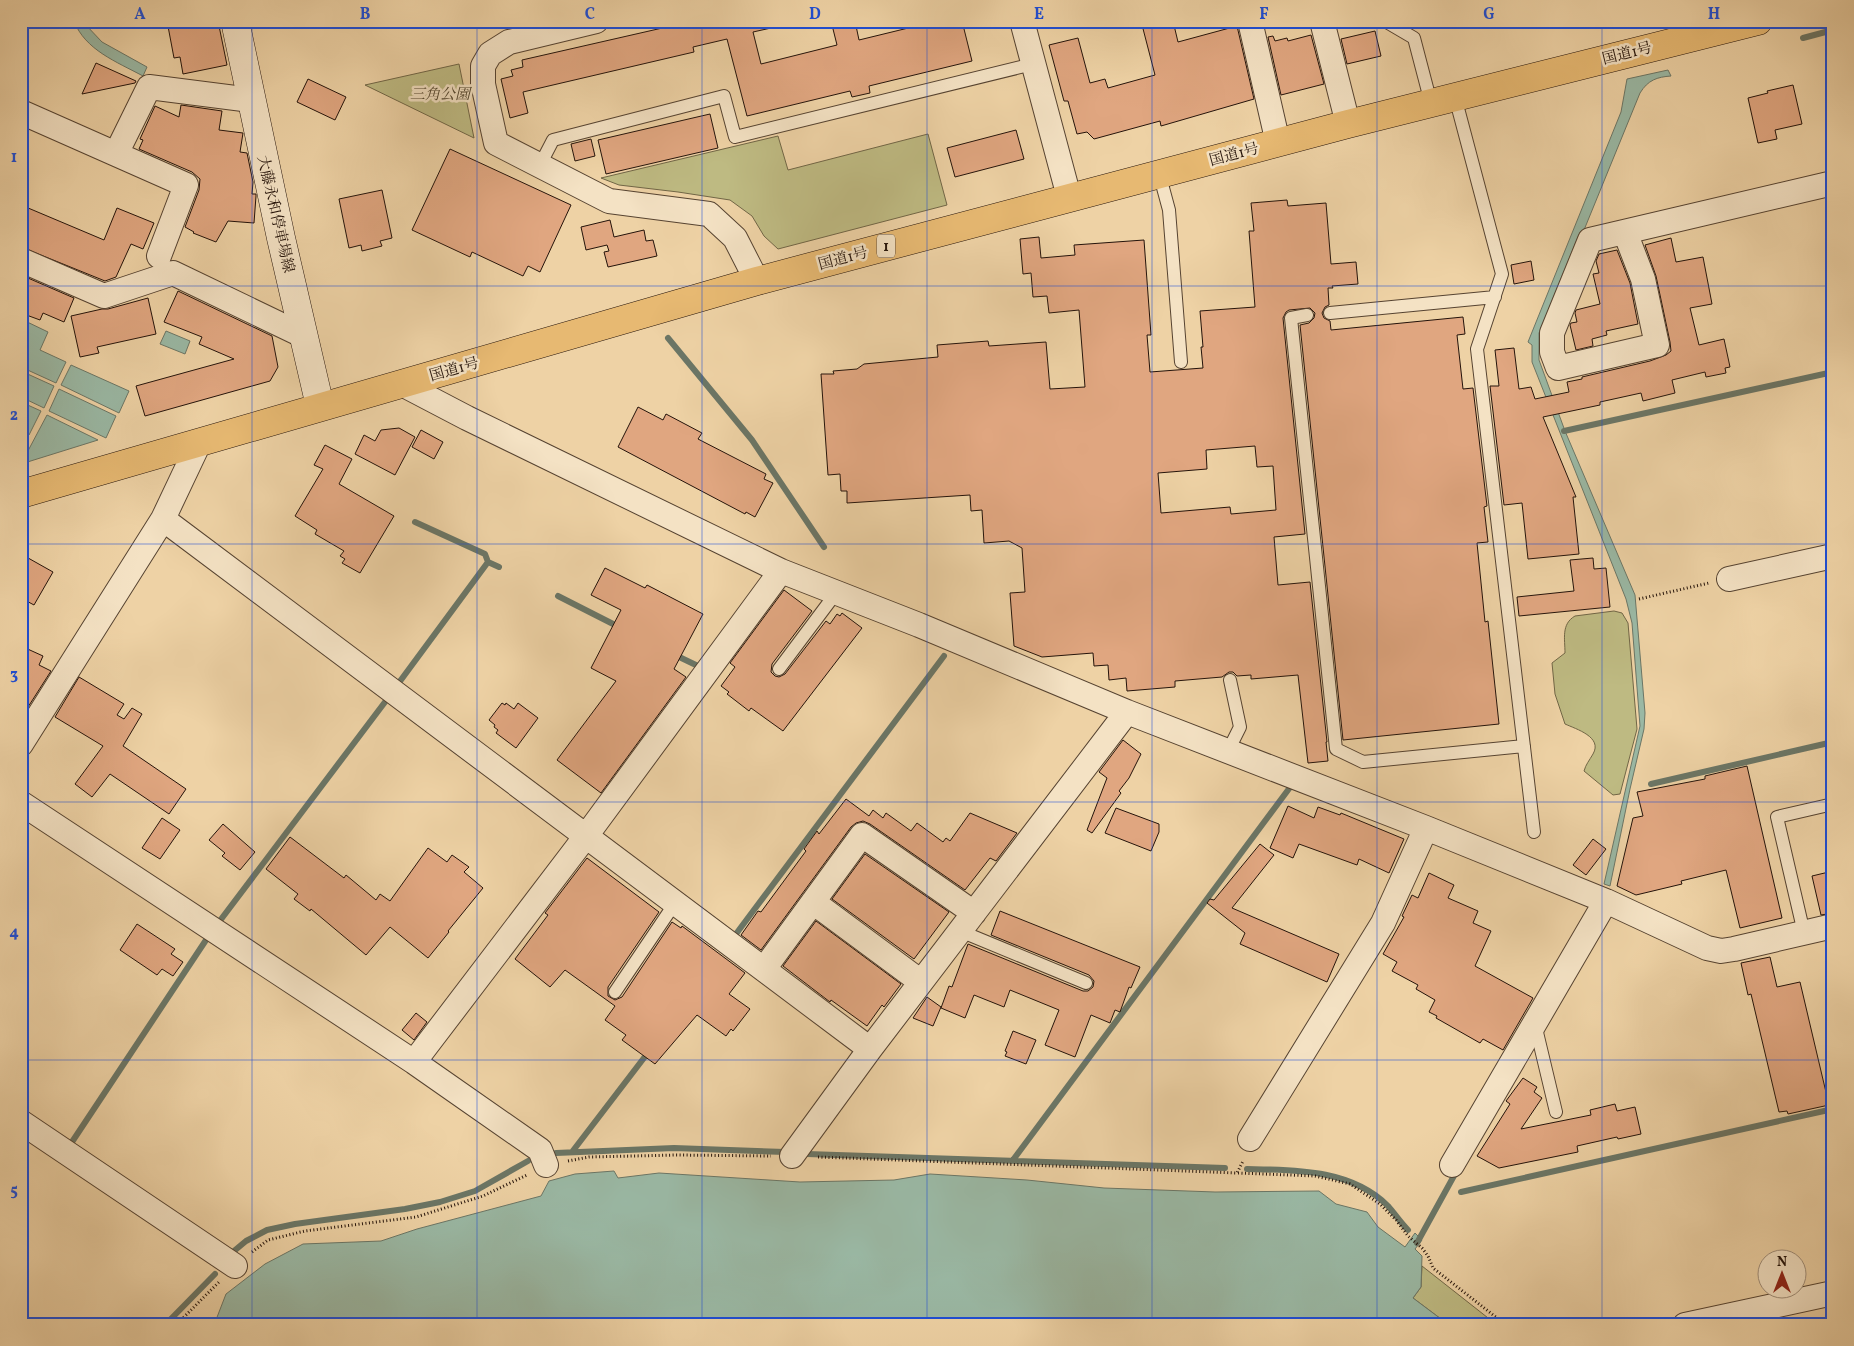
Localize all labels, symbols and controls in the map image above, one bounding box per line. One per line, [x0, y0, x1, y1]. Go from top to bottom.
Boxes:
text: A [134, 4, 146, 26]
text: B [360, 4, 371, 26]
text: C [585, 4, 595, 26]
text: D [809, 4, 821, 26]
text: E [1034, 4, 1044, 26]
text: F [1259, 4, 1269, 26]
text: G [1483, 4, 1495, 26]
text: H [1708, 4, 1720, 26]
street label: 国道1号 [1600, 38, 1655, 71]
park label: 三角公園 [410, 85, 473, 106]
street label: 国道1号 [1207, 139, 1262, 172]
text: 1 [11, 147, 17, 169]
street label: 大藤永和停車場線 [251, 154, 298, 275]
road number: 1 [877, 235, 895, 258]
street label: 国道1号 [816, 243, 871, 276]
street label: 国道1号 [427, 353, 482, 388]
text: 2 [10, 405, 18, 427]
text: 3 [10, 664, 18, 686]
text: 4 [9, 922, 19, 944]
text: 5 [10, 1180, 18, 1202]
north arrow [1756, 1248, 1806, 1298]
text: N [1777, 1253, 1787, 1272]

